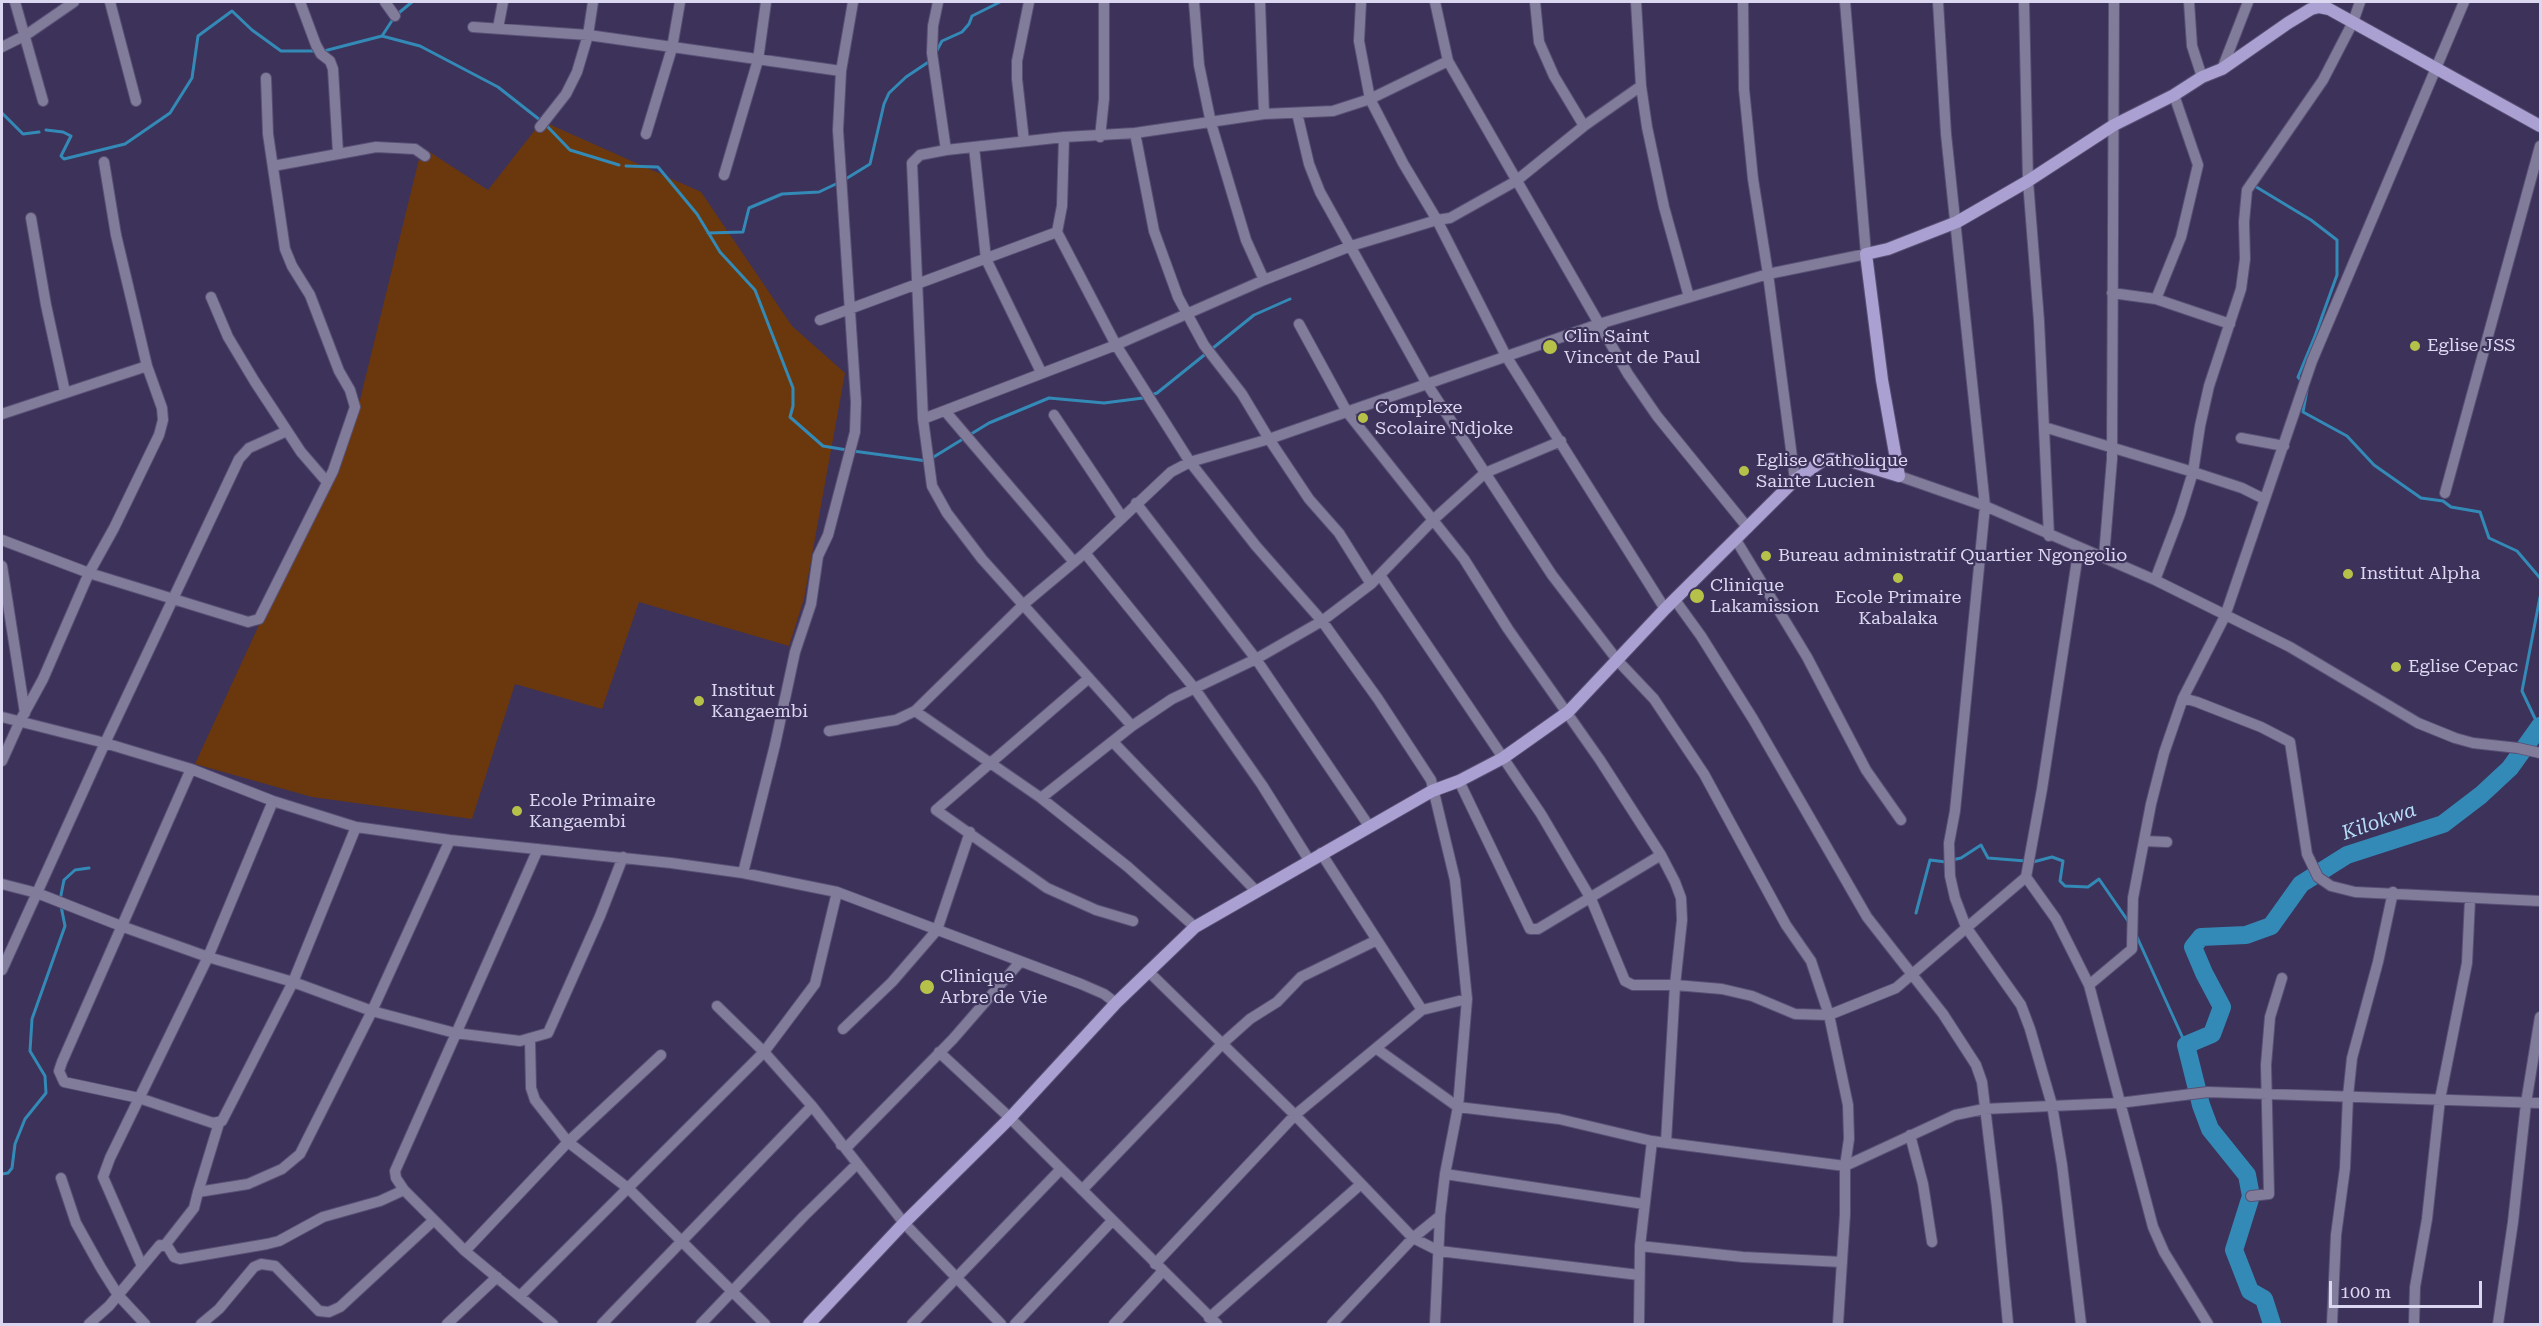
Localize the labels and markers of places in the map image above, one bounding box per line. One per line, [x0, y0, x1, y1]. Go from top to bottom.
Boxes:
place label: Clin Saint Vincent de Paul [1564, 326, 1700, 368]
place label: Eglise JSS [2427, 335, 2515, 357]
marker: Clin Saint Vincent de Paul [1541, 338, 1559, 356]
marker: Eglise JSS [2408, 339, 2422, 353]
place label: Complexe Scolaire Ndjoke [1375, 397, 1513, 440]
marker: Complexe Scolaire Ndjoke [1356, 411, 1370, 425]
place label: Eglise Catholique Sainte Lucien [1756, 450, 1908, 492]
marker: Eglise Catholique Sainte Lucien [1737, 464, 1751, 478]
place label: Bureau administratif Quartier Ngongolio [1778, 545, 2127, 567]
marker: Bureau administratif Quartier Ngongolio [1759, 549, 1773, 563]
place label: Institut Alpha [2360, 563, 2480, 585]
marker: Institut Alpha [2341, 567, 2355, 581]
marker: Ecole Primaire Kabalaka [1891, 571, 1905, 585]
place label: Clinique Lakamission [1710, 575, 1819, 618]
marker: Clinique Lakamission [1688, 587, 1706, 605]
place label: Ecole Primaire Kabalaka [1835, 587, 1961, 630]
place label: Eglise Cepac [2408, 656, 2518, 678]
marker: Eglise Cepac [2389, 660, 2403, 674]
place label: Institut Kangaembi [711, 680, 808, 722]
marker: Institut Kangaembi [692, 694, 706, 708]
place label: Ecole Primaire Kangaembi [529, 790, 656, 832]
marker: Ecole Primaire Kangaembi [510, 804, 524, 818]
place label: Clinique Arbre de Vie [940, 966, 1047, 1008]
marker: Clinique Arbre de Vie [918, 978, 936, 996]

